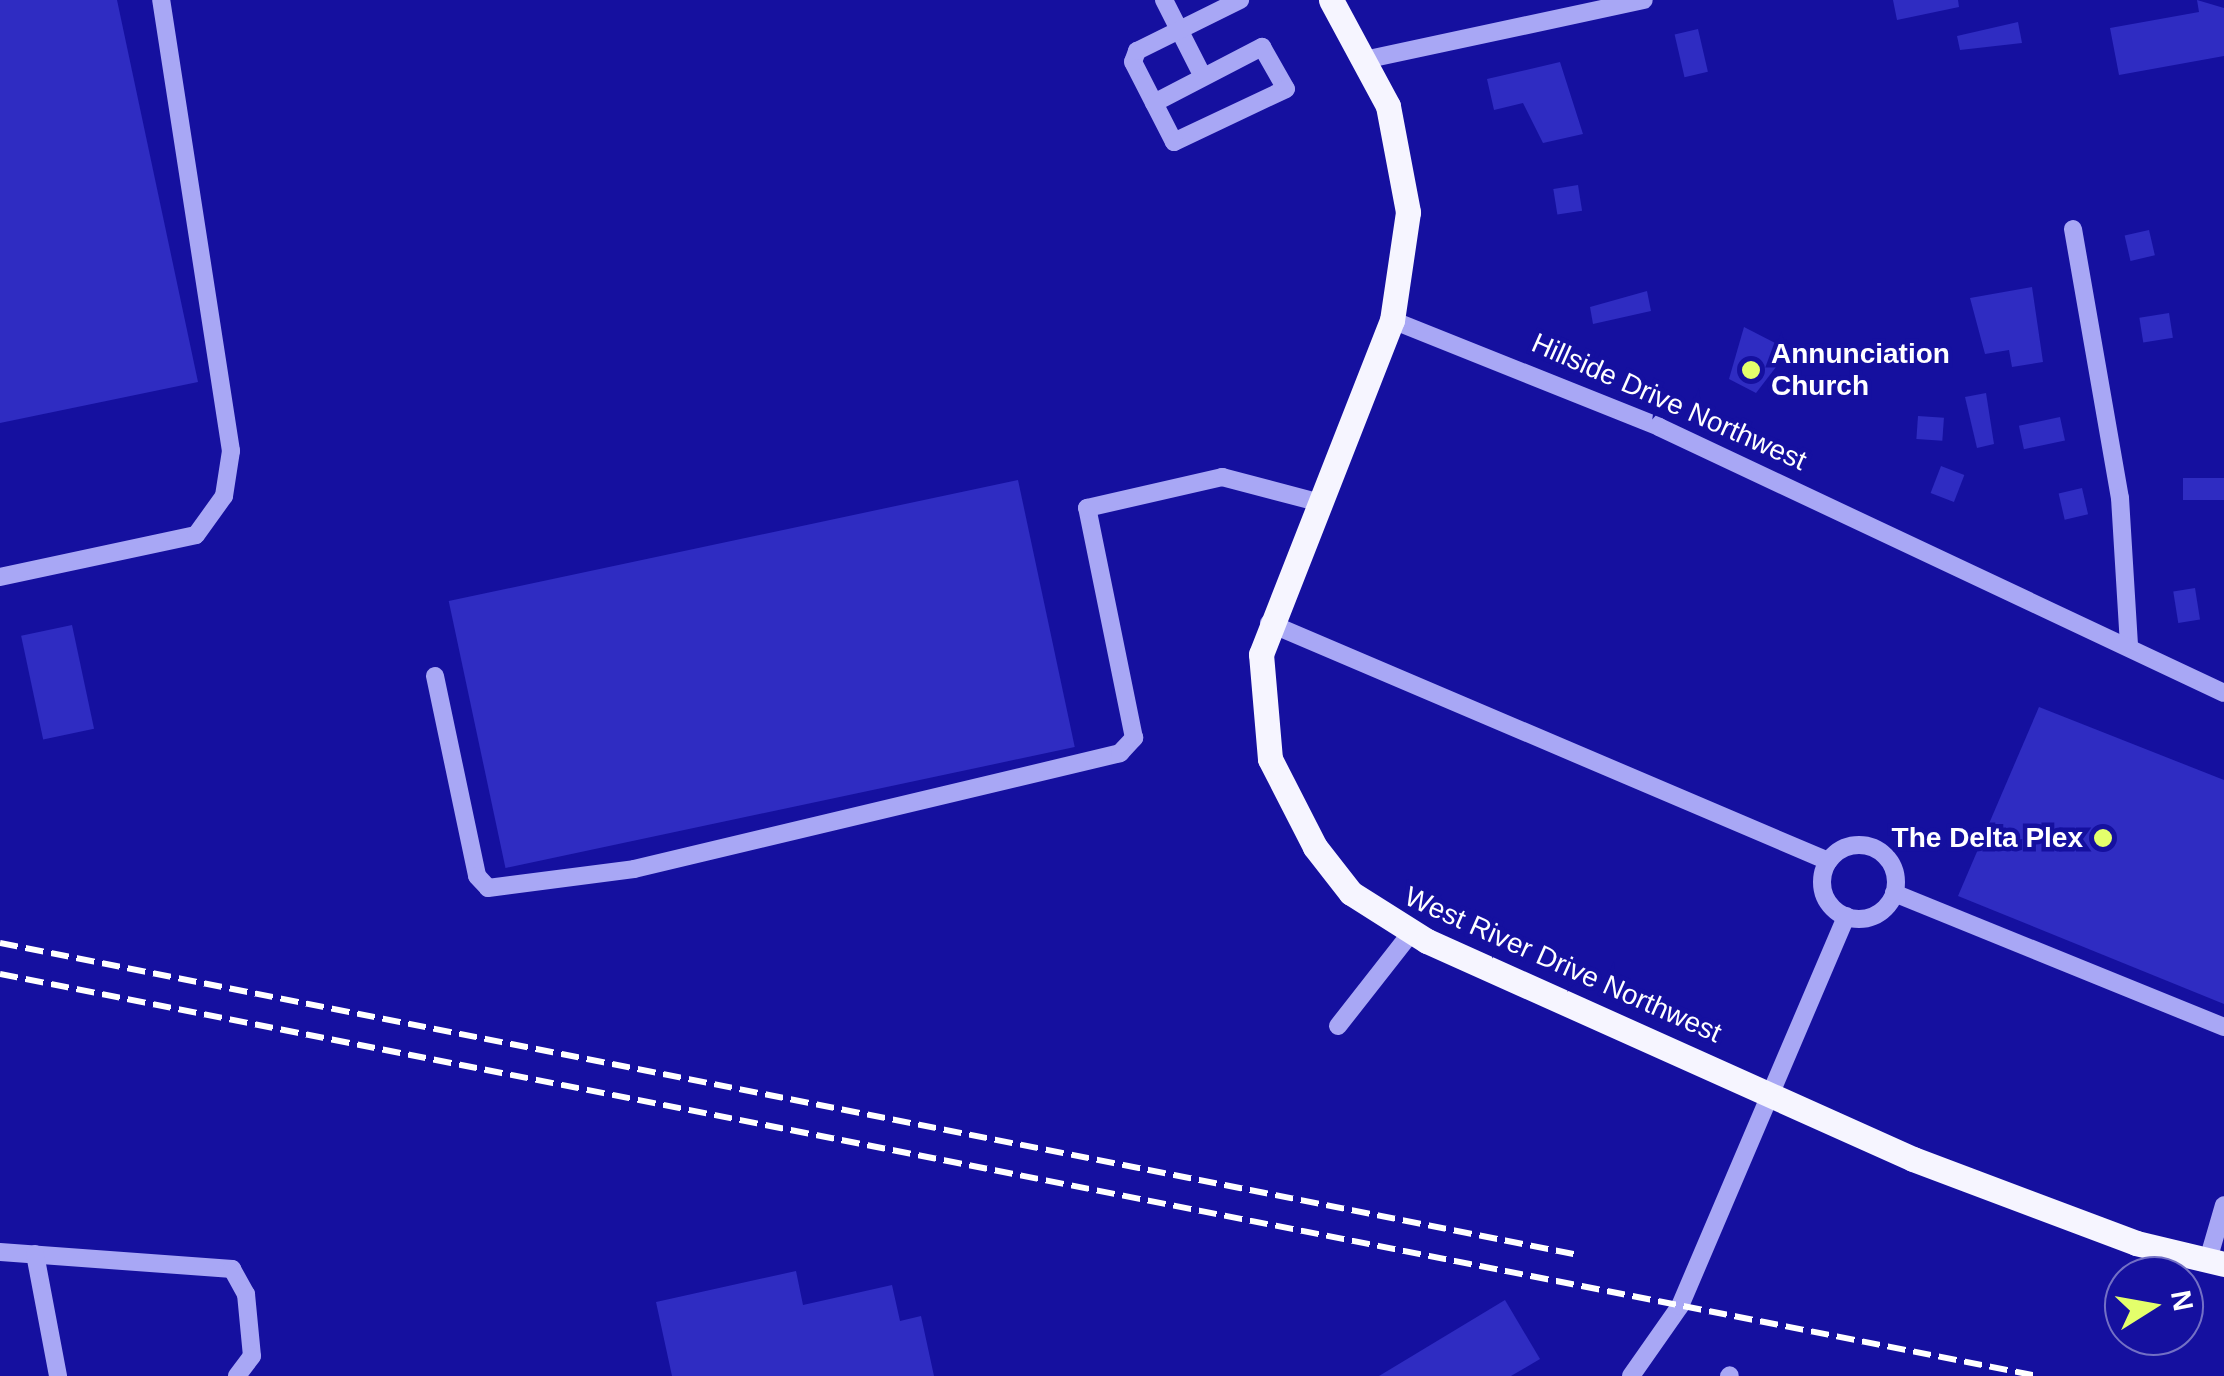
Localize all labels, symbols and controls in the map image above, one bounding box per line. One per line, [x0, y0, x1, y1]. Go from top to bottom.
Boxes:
street label: Hillside Drive Northwest [1526, 326, 1812, 478]
place label: Annunciation Church [1771, 337, 1950, 403]
marker: Annunciation Church [1740, 359, 1762, 381]
place label: The Delta Plex [1892, 821, 2083, 855]
marker: The Delta Plex [2092, 827, 2114, 849]
street label: West River Drive Northwest [1399, 880, 1727, 1050]
north arrow [2104, 1256, 2204, 1356]
text: N [2165, 1288, 2199, 1313]

